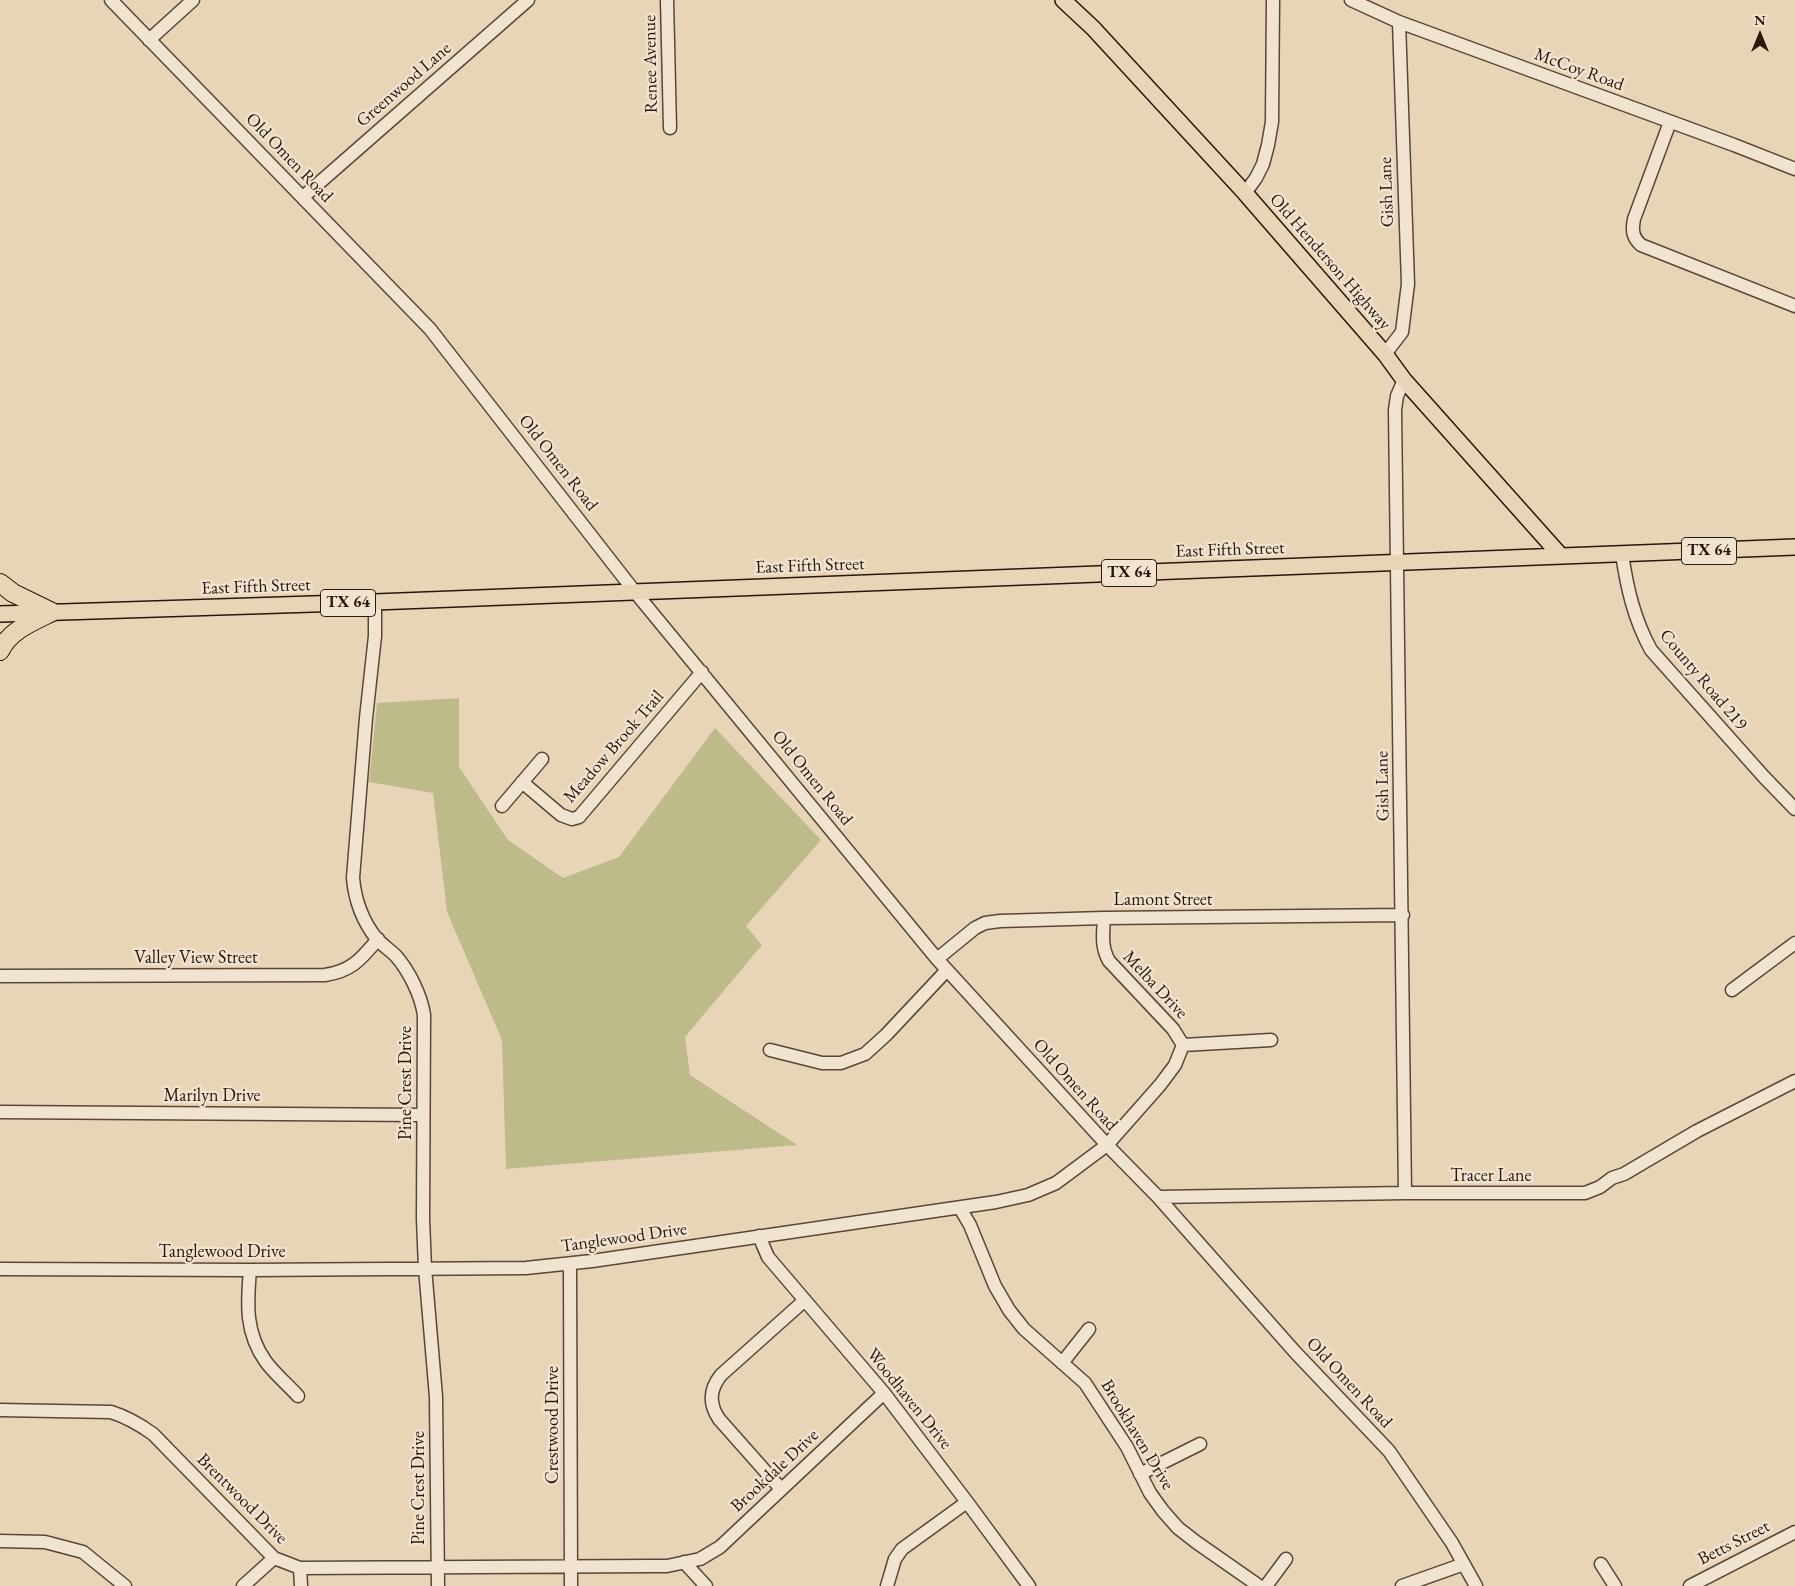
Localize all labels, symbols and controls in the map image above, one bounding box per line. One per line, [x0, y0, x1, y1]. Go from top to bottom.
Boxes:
north arrow [1735, 10, 1785, 60]
text: N [1754, 11, 1766, 29]
street label: Renee Avenue [639, 15, 663, 113]
street label: Greenwood Lane [352, 38, 456, 132]
street label: McCoy Road [1531, 44, 1627, 96]
street label: Old Omen Road [241, 109, 337, 207]
street label: Gish Lane [1375, 156, 1399, 228]
street label: Old Henderson Highway [1265, 189, 1395, 335]
street label: Old Omen Road [514, 411, 602, 515]
street label: East Fifth Street [1175, 537, 1285, 563]
road number: TX 64 [1682, 538, 1736, 564]
street label: East Fifth Street [755, 553, 865, 579]
road number: TX 64 [1102, 560, 1156, 586]
street label: East Fifth Street [201, 574, 311, 600]
road number: TX 64 [320, 590, 376, 616]
street label: County Road 219 [1655, 625, 1751, 735]
street label: Meadow Brook Trail [559, 686, 669, 808]
street label: Old Omen Road [767, 726, 857, 830]
street label: Gish Lane [1372, 751, 1394, 821]
street label: Lamont Street [1114, 889, 1212, 911]
street label: Melba Drive [1118, 946, 1192, 1024]
street label: Valley View Street [134, 947, 258, 969]
street label: Pine Crest Drive [395, 1026, 417, 1140]
street label: Old Omen Road [1028, 1035, 1122, 1135]
street label: Marilyn Drive [163, 1085, 261, 1107]
street label: Tracer Lane [1450, 1165, 1532, 1187]
street label: Tanglewood Drive [560, 1218, 688, 1258]
street label: Tanglewood Drive [159, 1241, 285, 1263]
street label: Old Omen Road [1301, 1333, 1397, 1433]
street label: Woodhaven Drive [862, 1344, 956, 1454]
street label: Crestwood Drive [542, 1366, 564, 1484]
street label: Brookhaven Drive [1096, 1376, 1178, 1494]
street label: Brookdale Drive [727, 1425, 823, 1517]
street label: Pine Crest Drive [408, 1431, 430, 1545]
street label: Brentwood Drive [192, 1449, 292, 1549]
street label: Betts Street [1694, 1516, 1774, 1570]

